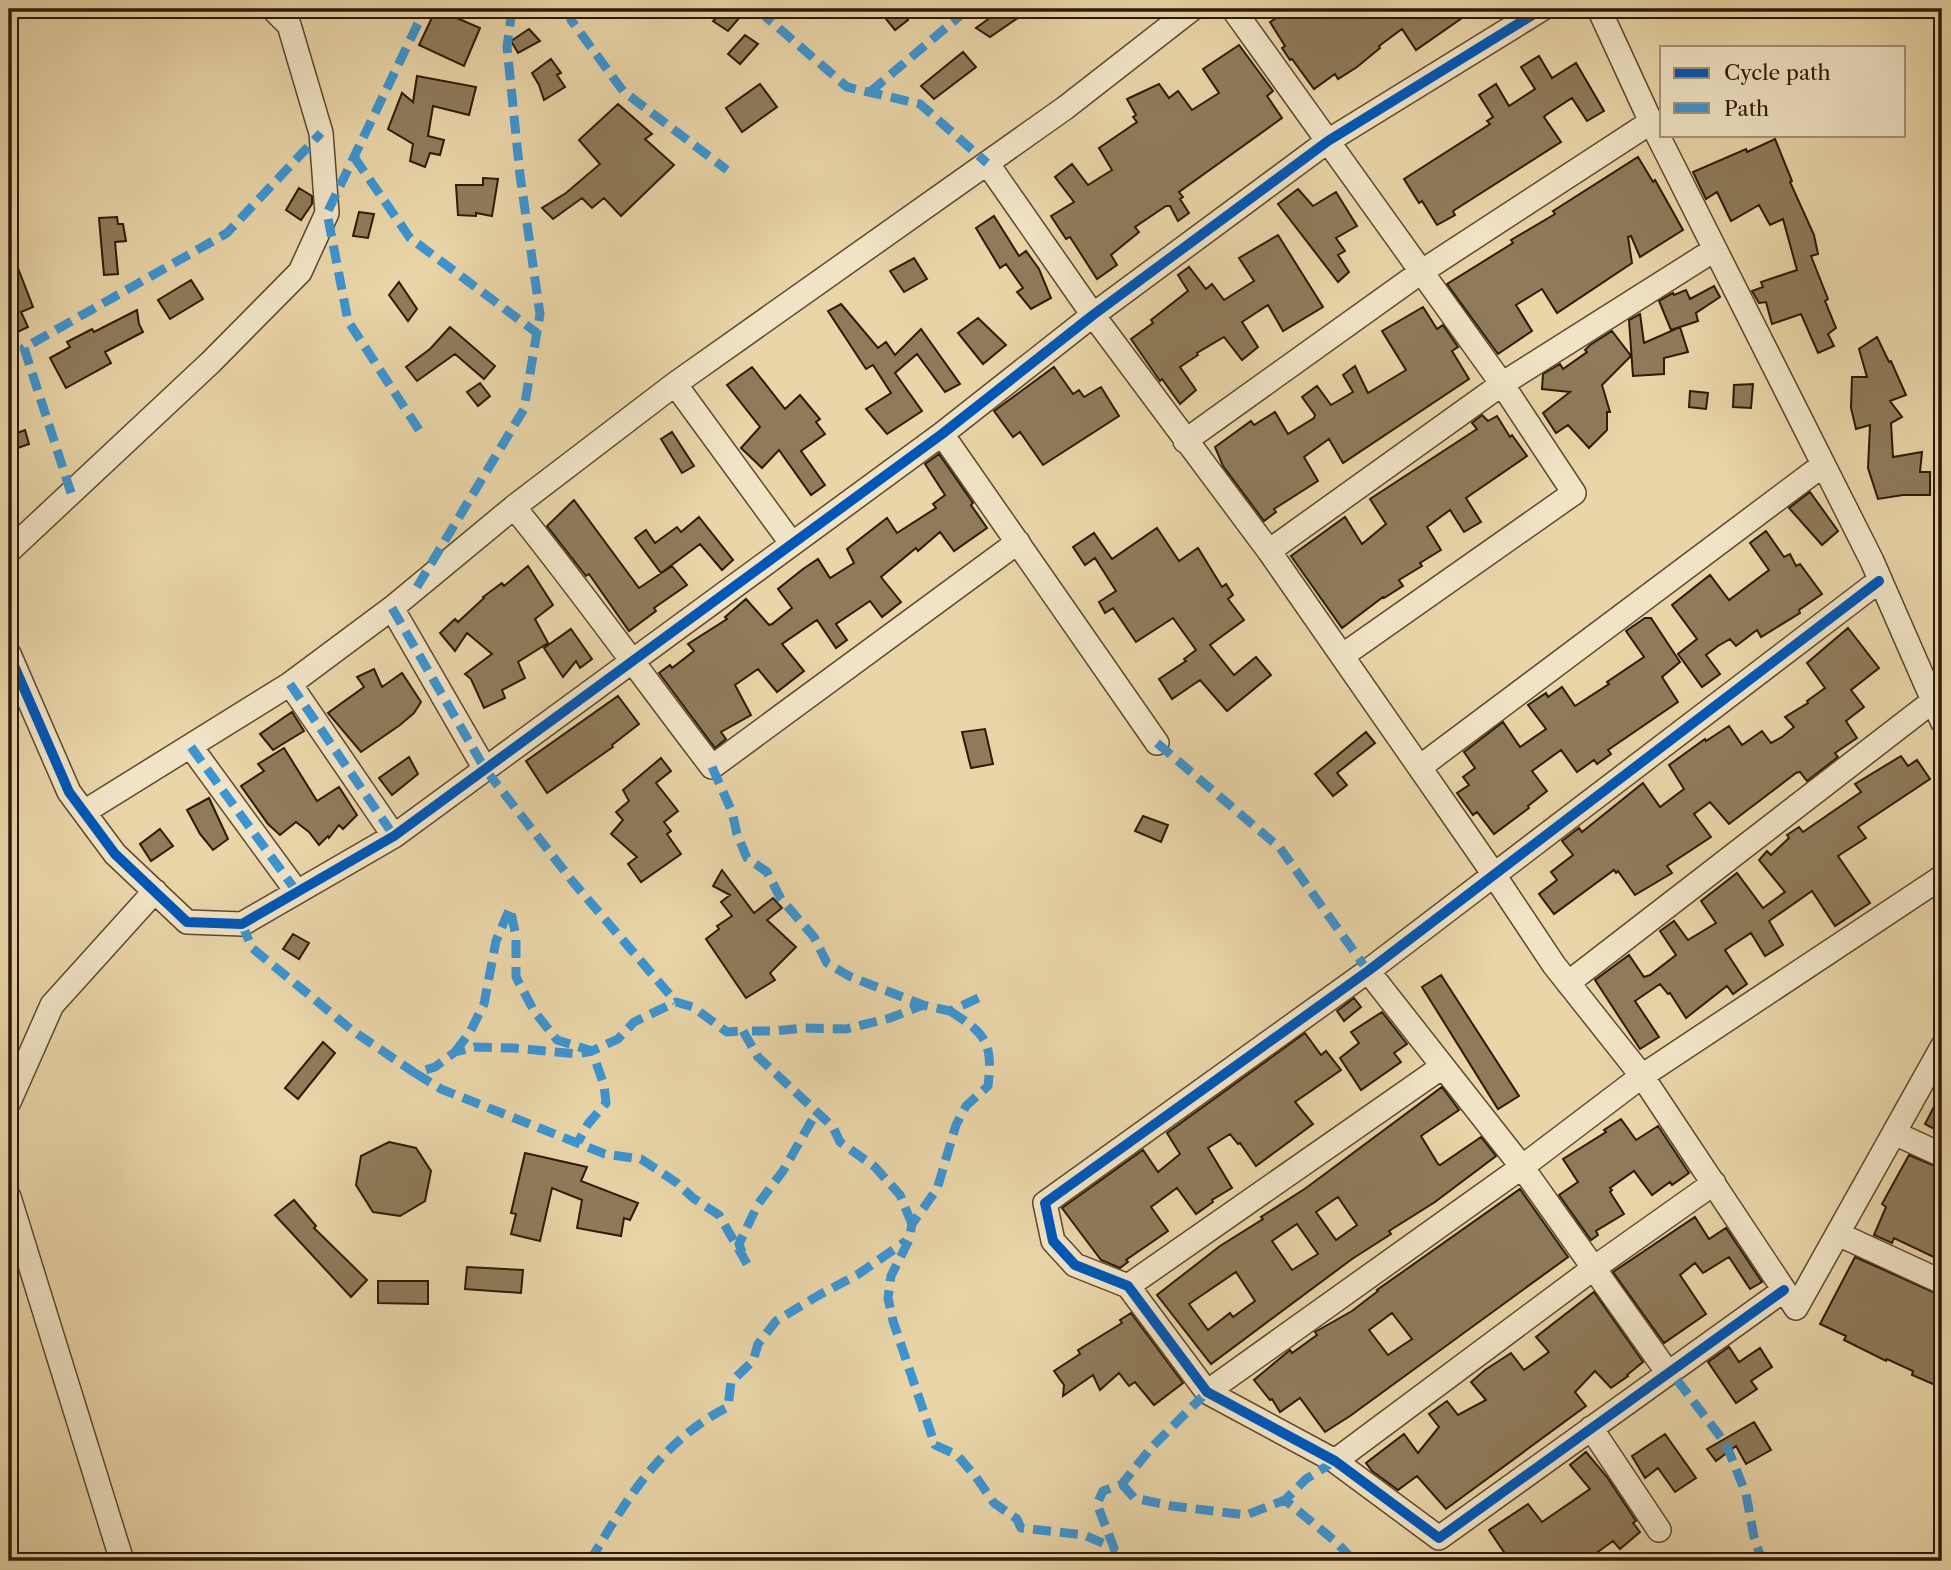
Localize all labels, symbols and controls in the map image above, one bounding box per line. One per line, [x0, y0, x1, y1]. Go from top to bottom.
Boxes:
legend [1660, 46, 1906, 136]
text: Cycle path [1724, 60, 1831, 85]
text: Path [1724, 96, 1769, 121]

